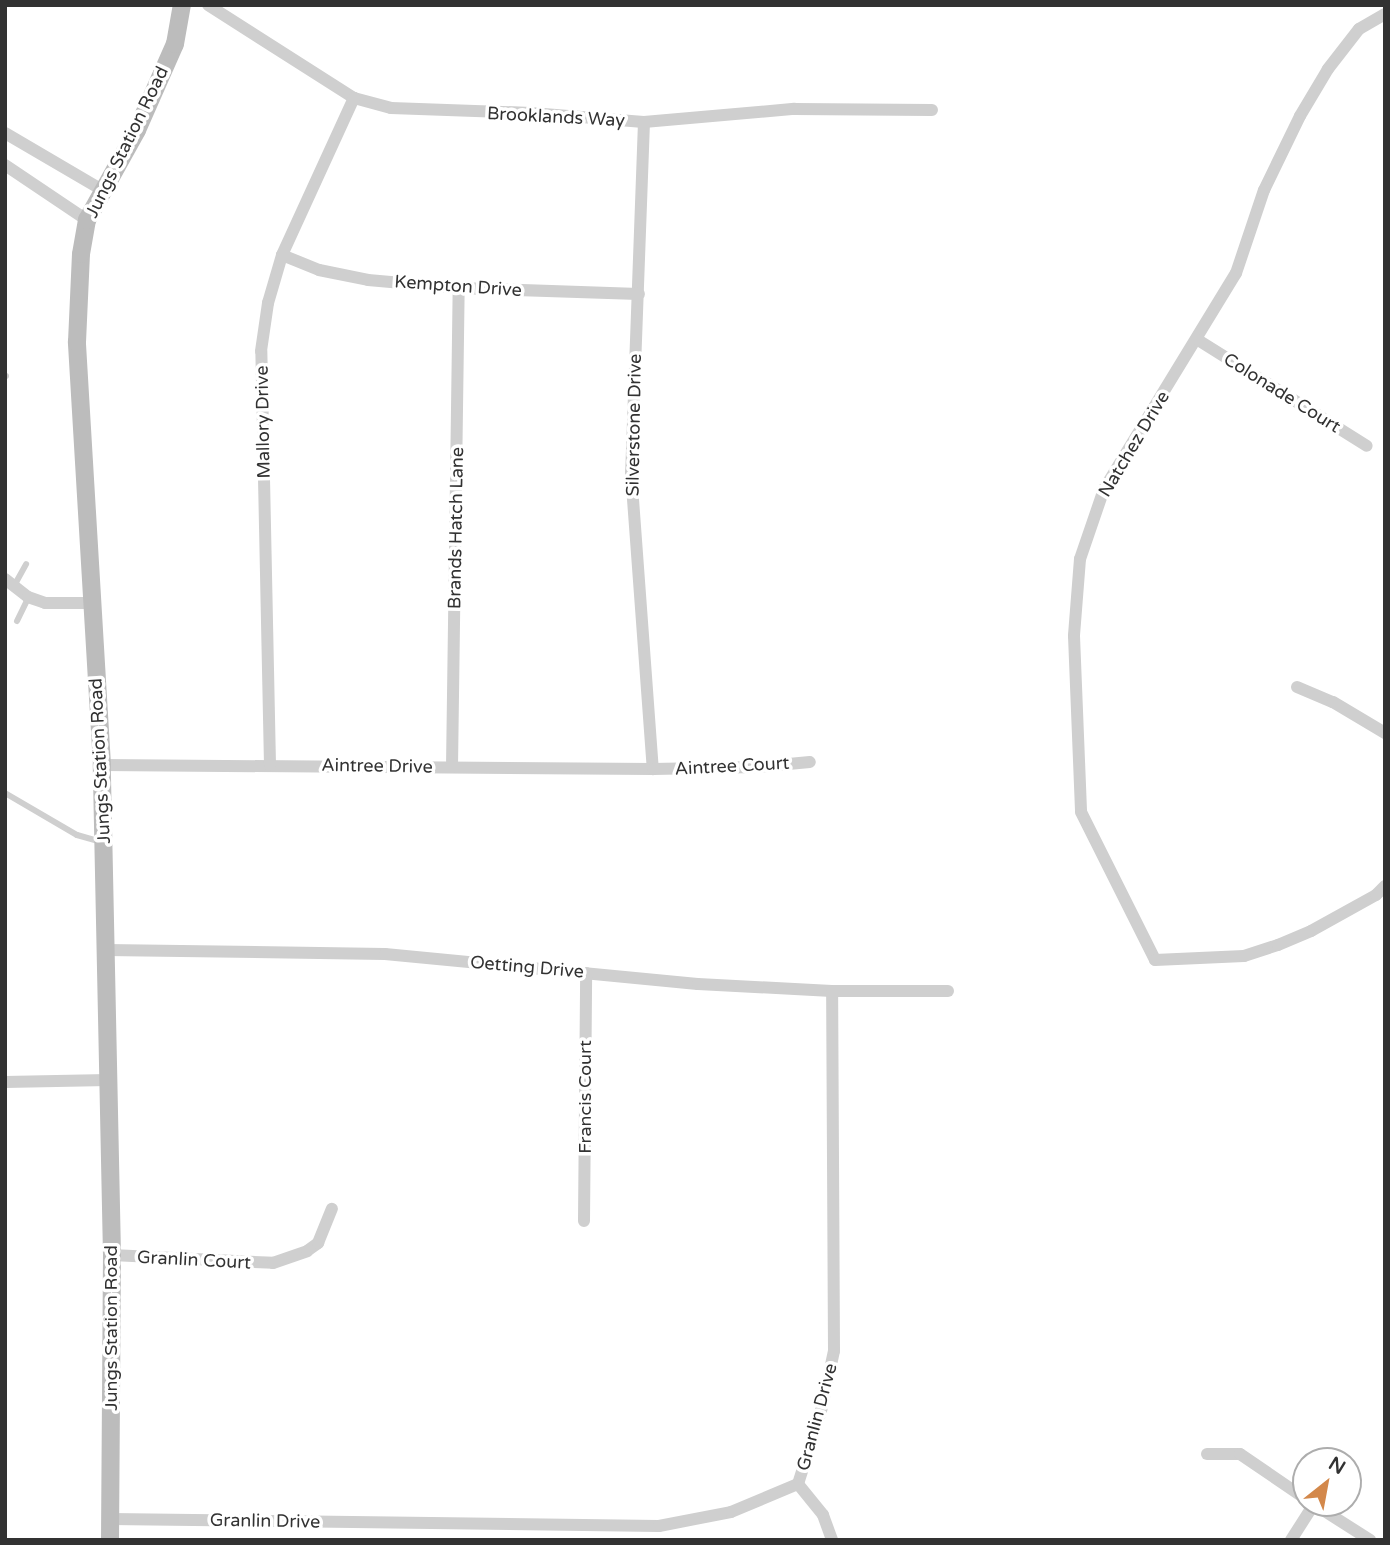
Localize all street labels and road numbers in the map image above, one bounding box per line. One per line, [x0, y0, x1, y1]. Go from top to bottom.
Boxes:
street label: Jungs Station Road [81, 63, 173, 221]
street label: Brooklands Way [487, 103, 625, 131]
street label: Kempton Drive [394, 271, 522, 301]
street label: Colonade Court [1220, 348, 1344, 438]
street label: Silverstone Drive [622, 353, 646, 497]
street label: Mallory Drive [251, 365, 275, 479]
street label: Natchez Drive [1094, 387, 1174, 501]
street label: Brands Hatch Lane [444, 447, 468, 609]
street label: Jungs Station Road [85, 678, 115, 844]
street label: Aintree Court [674, 752, 790, 780]
street label: Aintree Drive [321, 754, 433, 778]
street label: Oetting Drive [469, 951, 585, 983]
street label: Francis Court [574, 1040, 596, 1154]
street label: Jungs Station Road [100, 1245, 122, 1411]
street label: Granlin Court [136, 1246, 252, 1274]
street label: Granlin Drive [792, 1361, 842, 1473]
street label: Granlin Drive [210, 1509, 320, 1533]

